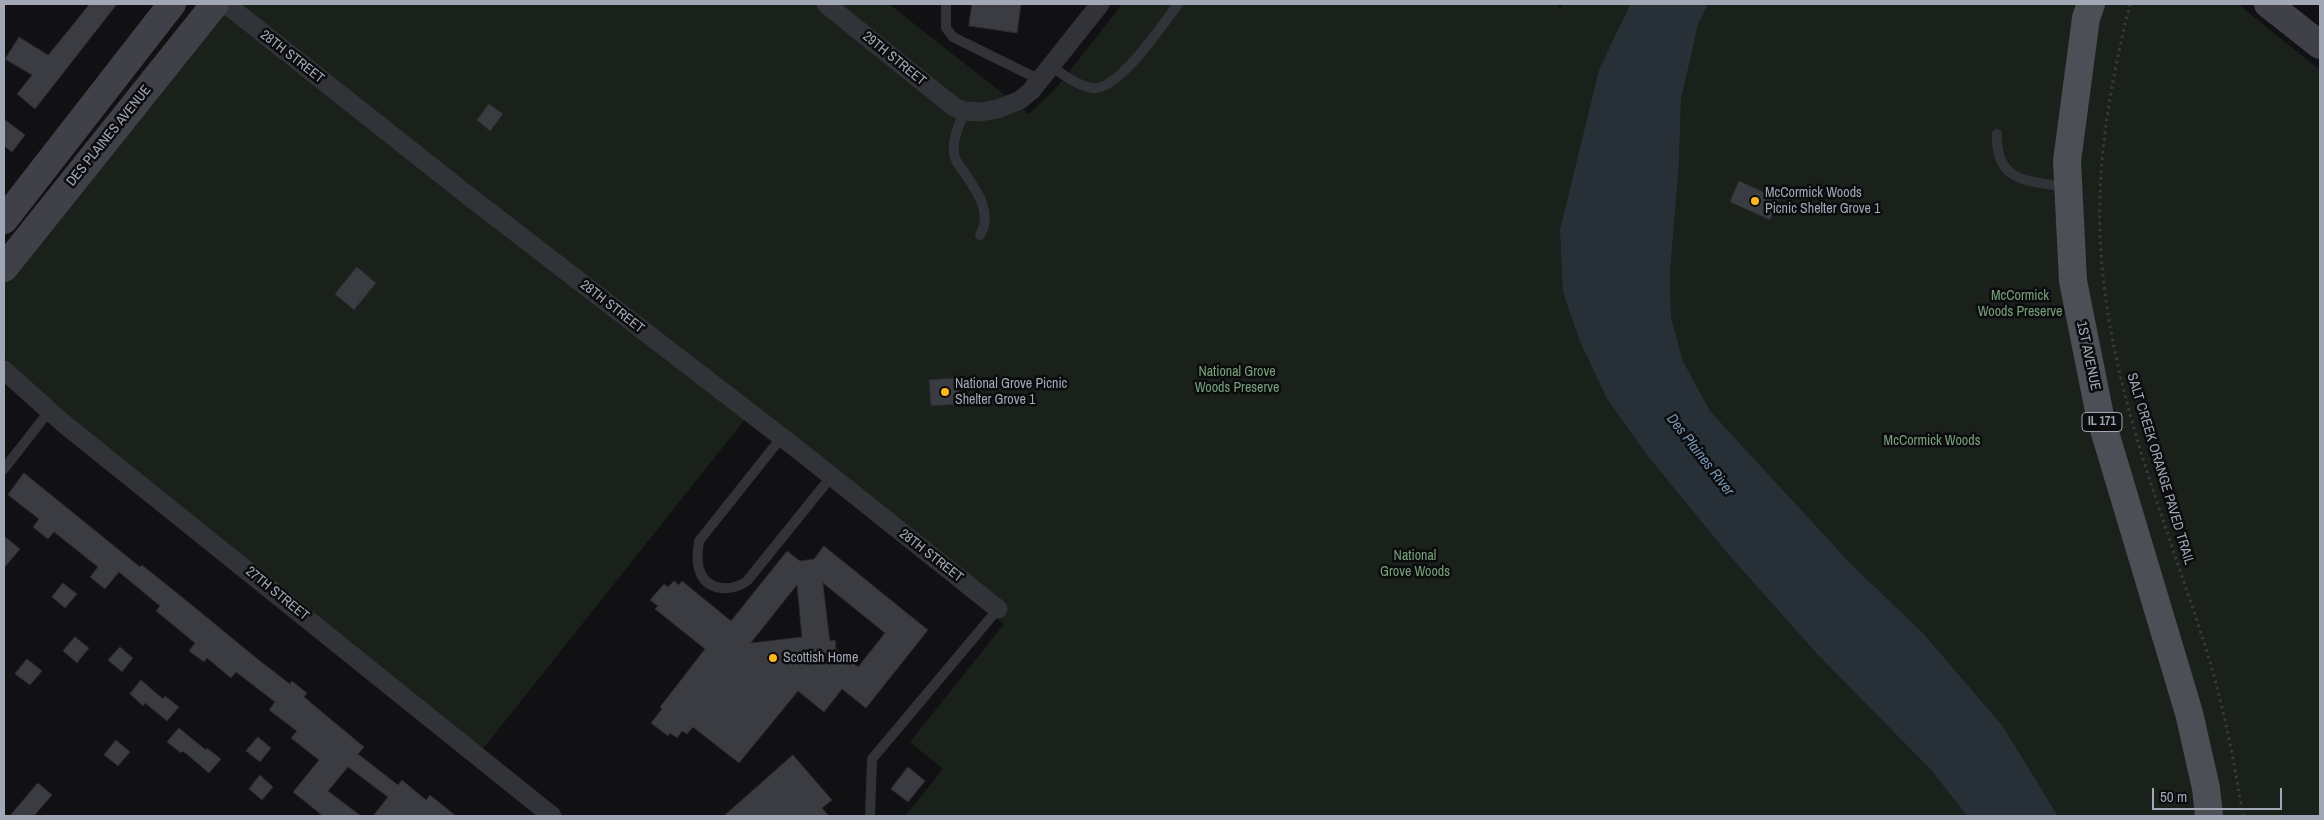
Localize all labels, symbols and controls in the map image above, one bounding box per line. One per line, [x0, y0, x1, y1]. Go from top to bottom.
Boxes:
street label: 28TH STREET [257, 27, 327, 87]
street label: 29TH STREET [859, 28, 929, 90]
street label: DES PLAINES AVENUE [63, 82, 155, 190]
place label: McCormick Woods Picnic Shelter Grove 1 [1765, 185, 1880, 218]
marker: McCormick Woods Picnic Shelter Grove 1 [1749, 195, 1761, 207]
street label: 28TH STREET [577, 277, 647, 337]
park label: McCormick Woods Preserve [1978, 288, 2062, 321]
street label: 1ST AVENUE [2072, 320, 2104, 392]
park label: National Grove Woods Preserve [1195, 364, 1279, 397]
street label: SALT CREEK ORANGE PAVED TRAIL [2123, 371, 2197, 567]
place label: National Grove Picnic Shelter Grove 1 [955, 376, 1067, 408]
marker: National Grove Picnic Shelter Grove 1 [939, 386, 951, 398]
water label: Des Plaines River [1662, 410, 1738, 500]
road number: IL 171 [2082, 412, 2122, 432]
park label: McCormick Woods [1884, 433, 1980, 449]
street label: 28TH STREET [896, 526, 966, 586]
park label: National Grove Woods [1380, 548, 1450, 580]
street label: 27TH STREET [242, 563, 312, 625]
place label: Scottish Home [783, 650, 858, 666]
marker: Scottish Home [767, 652, 779, 664]
scale bar [2154, 778, 2284, 810]
text: 50 m [2160, 786, 2187, 807]

